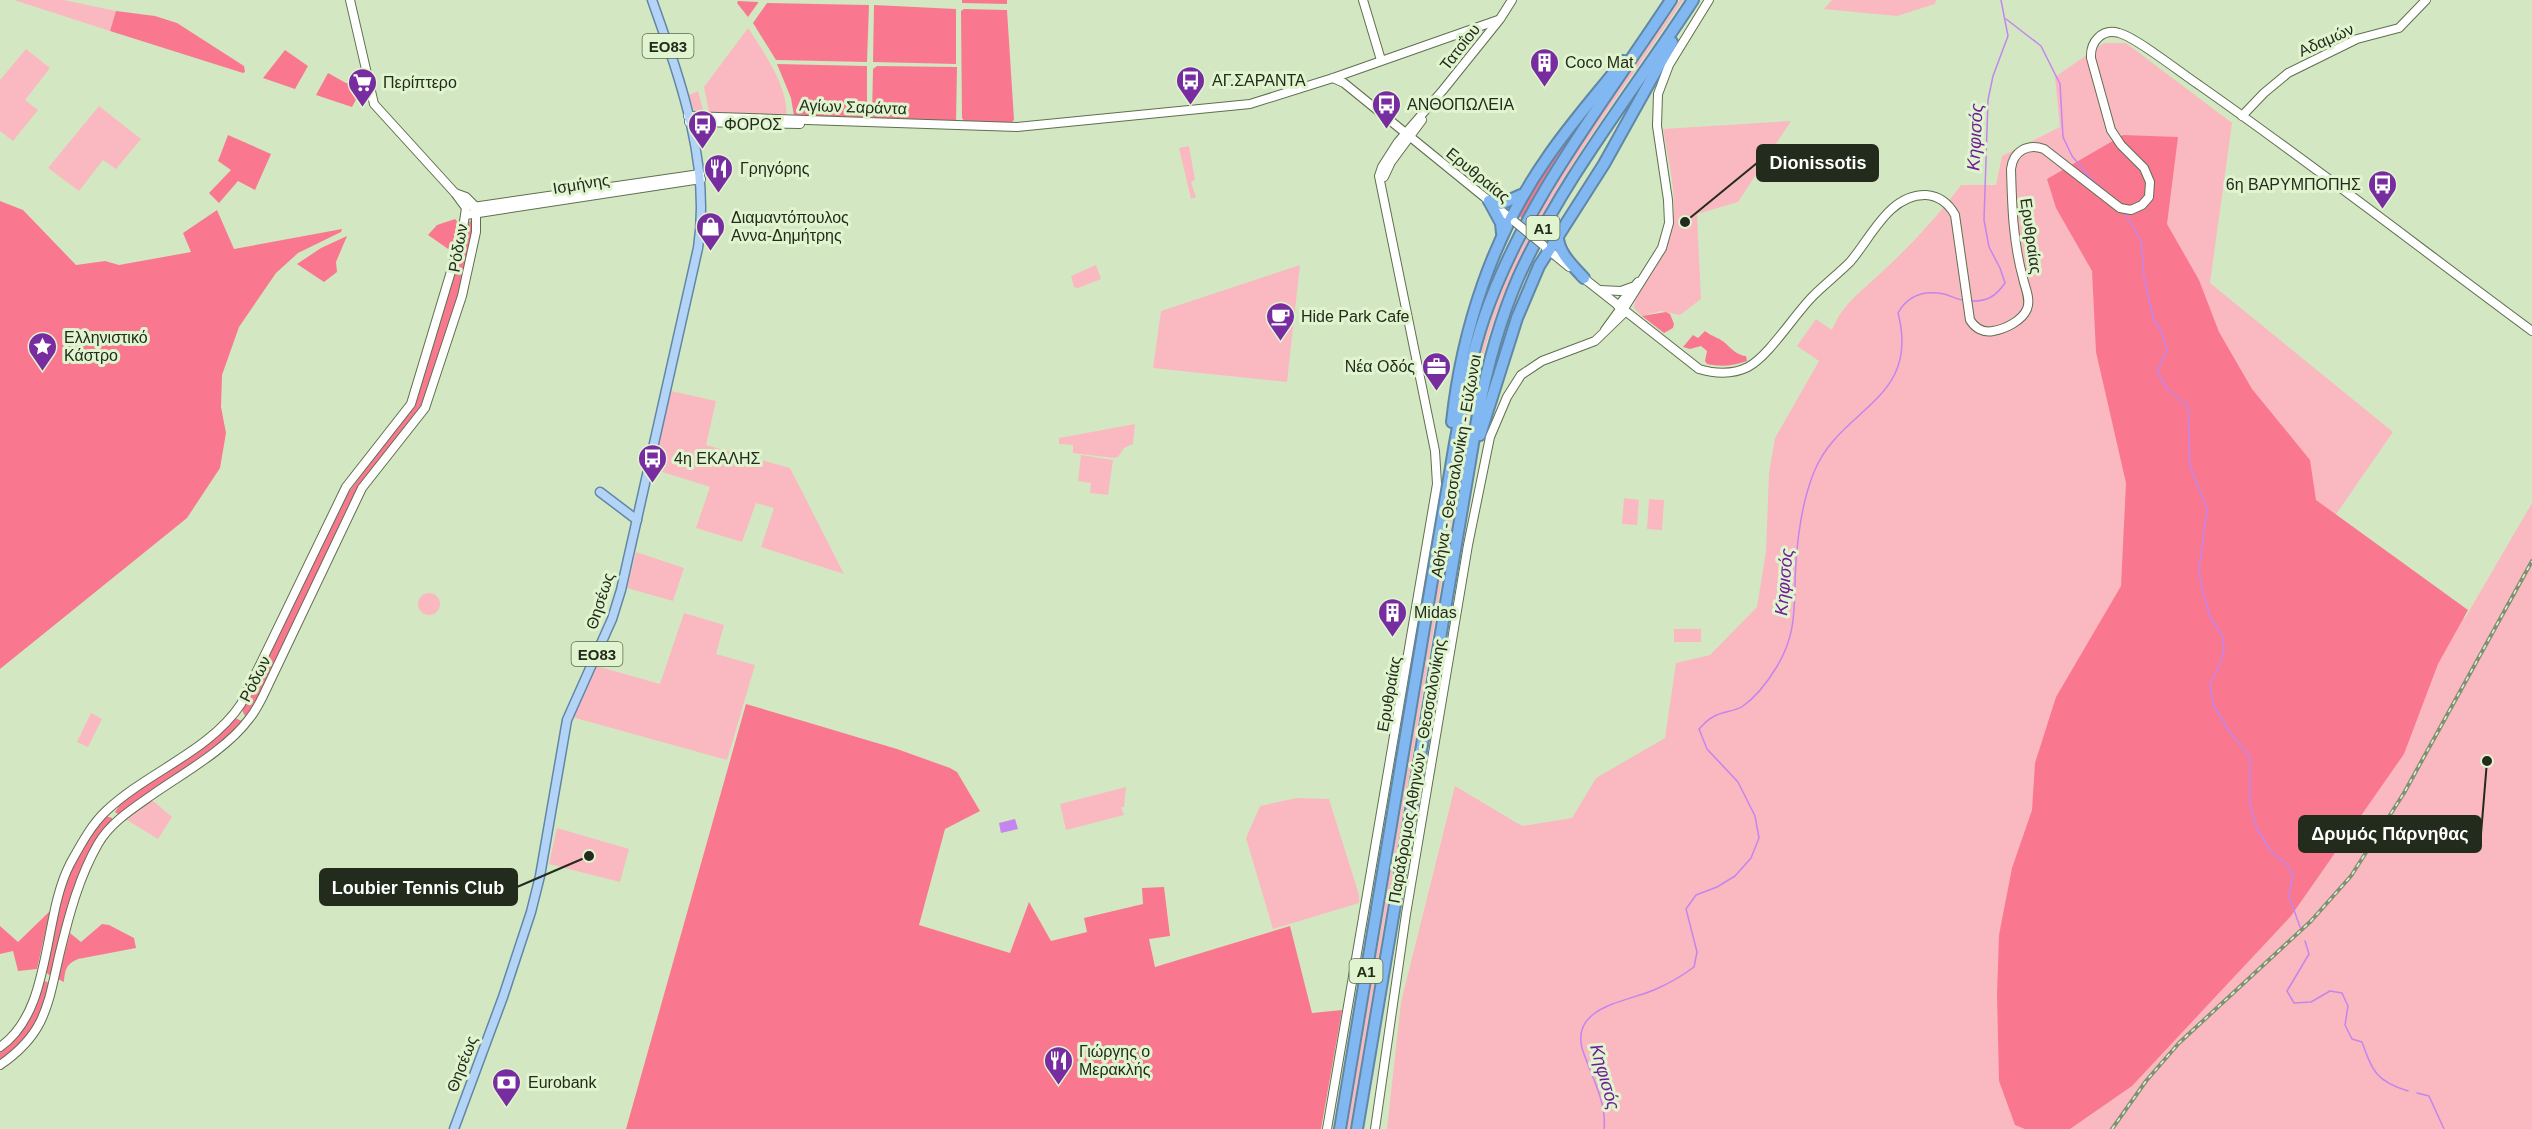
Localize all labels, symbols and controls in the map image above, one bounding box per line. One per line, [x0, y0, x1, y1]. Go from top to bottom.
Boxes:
street label: Αδαμών [2296, 20, 2356, 60]
street label: Τατοΐου [1437, 21, 1483, 73]
road number: ΕΟ83 [642, 34, 694, 58]
building icon: Coco Mat [1528, 46, 1560, 88]
place label: Coco Mat [1565, 54, 1634, 71]
bus stop icon: ΑΓ.ΣΑΡΑΝΤΑ [1175, 64, 1207, 106]
supermarket icon: Περίπτερο [346, 66, 378, 108]
place label: ΑΓ.ΣΑΡΑΝΤΑ [1212, 72, 1306, 89]
place label: Περίπτερο [383, 74, 457, 91]
bus stop icon: ΑΝΘΟΠΩΛΕΙΑ [1370, 88, 1402, 130]
place label: ΑΝΘΟΠΩΛΕΙΑ [1407, 96, 1514, 113]
street label: Αγίων Σαράντα [799, 97, 907, 117]
water label: Κηφισός [1963, 103, 1987, 171]
bus stop icon: ΦΟΡΟΣ [687, 108, 719, 150]
place label: ΦΟΡΟΣ [724, 116, 782, 133]
street label: Ερυθραίας [1443, 144, 1513, 206]
callout: Dionissotis [1757, 145, 1878, 181]
restaurant icon: Γρηγόρης [703, 152, 735, 194]
text: Dionissotis [1769, 153, 1867, 173]
place label: Γρηγόρης [740, 160, 810, 177]
bus stop icon: 6η ΒΑΡΥΜΠΟΠΗΣ [2366, 168, 2398, 210]
street label: Ισμήνης [551, 171, 611, 197]
place label: 6η ΒΑΡΥΜΠΟΠΗΣ [2226, 176, 2361, 193]
street label: Ερυθραίας [2017, 197, 2045, 275]
place label: Διαμαντόπουλος Αννα-Δημήτρης [731, 209, 849, 244]
shop icon: Διαμαντόπουλος Αννα-Δημήτρης [694, 210, 726, 252]
road number: Α1 [1526, 216, 1560, 240]
street label: Ρόδων [445, 222, 471, 274]
cafe icon: Hide Park Cafe [1264, 300, 1296, 342]
place label: Hide Park Cafe [1301, 308, 1410, 325]
place label: Ελληνιστικό Κάστρο [64, 329, 148, 364]
place icon: Ελληνιστικό Κάστρο [27, 330, 59, 372]
office icon: Νέα Οδός [1420, 350, 1452, 392]
street label: Αθήνα - Θεσσαλονίκη - Εύζωνοι [1428, 353, 1485, 579]
place label: Νέα Οδός [1345, 358, 1415, 375]
bus stop icon: 4η ΕΚΑΛΗΣ [637, 442, 669, 484]
place label: 4η ΕΚΑΛΗΣ [674, 450, 761, 467]
water label: Κηφισός [1771, 547, 1797, 616]
street label: Θησέως [583, 570, 617, 631]
building icon: Midas [1377, 596, 1409, 638]
place label: Midas [1414, 604, 1457, 621]
street label: Παράδρομος Αθηνών - Θεσσαλονίκης [1385, 637, 1449, 904]
road number: ΕΟ83 [572, 642, 622, 666]
street label: Ρόδων [236, 653, 274, 705]
street label: Ερυθραίας [1374, 655, 1404, 733]
callout: Δρυμός Πάρνηθας [2299, 816, 2481, 852]
text: Δρυμός Πάρνηθας [2311, 824, 2469, 844]
callout: Loubier Tennis Club [320, 869, 517, 905]
text: Loubier Tennis Club [332, 878, 504, 898]
road number: Α1 [1350, 959, 1382, 983]
street label: Θησέως [444, 1033, 481, 1094]
water label: Κηφισός [1586, 1042, 1624, 1112]
place label: Γιώργης ο Μερακλής [1079, 1043, 1151, 1078]
restaurant icon: Γιώργης ο Μερακλής [1042, 1044, 1074, 1086]
bank icon: Eurobank [491, 1066, 523, 1108]
place label: Eurobank [528, 1074, 597, 1091]

